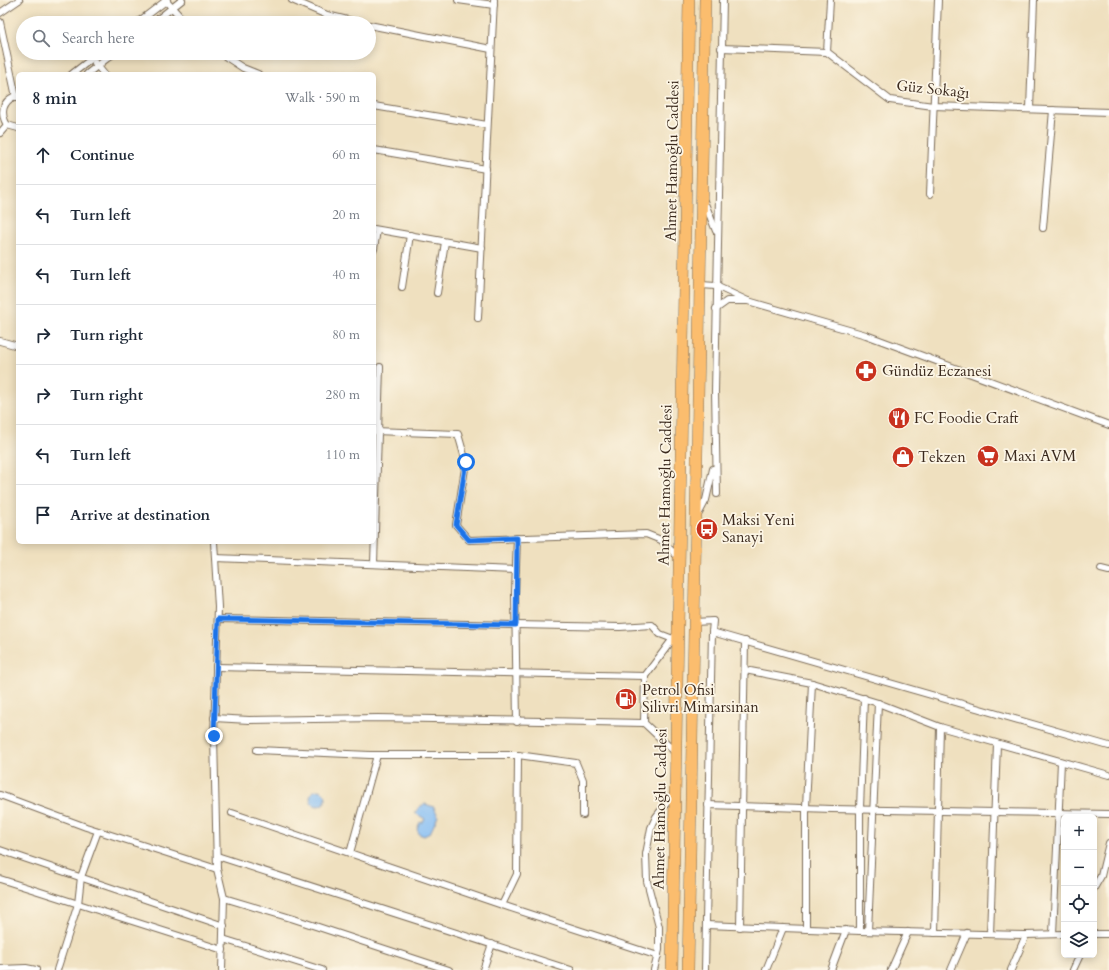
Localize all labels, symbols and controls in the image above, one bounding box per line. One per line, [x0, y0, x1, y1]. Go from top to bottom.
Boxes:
search box [16, 16, 376, 60]
icon: search [30, 27, 52, 49]
text: Search here [62, 28, 135, 48]
street label: Güz Sokağı [895, 75, 971, 103]
street label: Ahmet Hamoğlu Caddesi [661, 80, 683, 242]
text: 8 min [32, 87, 77, 110]
text: Walk · 590 m [285, 89, 360, 107]
icon: ahead [32, 144, 54, 166]
text: Continue [70, 145, 135, 165]
text: 60 m [332, 146, 360, 164]
icon: left [32, 204, 54, 226]
text: Turn left [70, 205, 131, 225]
text: 20 m [332, 206, 360, 224]
icon: left [32, 264, 54, 286]
text: Turn left [70, 265, 131, 285]
text: 40 m [332, 266, 360, 284]
icon: right [32, 324, 54, 346]
text: Turn right [70, 325, 143, 345]
text: 80 m [332, 326, 360, 344]
pharmacy icon: Gündüz Eczanesi [853, 358, 879, 384]
place label: Gündüz Eczanesi [882, 361, 991, 381]
icon: right [32, 384, 54, 406]
text: Turn right [70, 385, 143, 405]
text: 280 m [326, 386, 360, 404]
street label: Ahmet Hamoğlu Caddesi [654, 404, 676, 566]
restaurant icon: FC Foodie Craft [886, 405, 912, 431]
place label: FC Foodie Craft [914, 408, 1019, 428]
supermarket icon: Maxi AVM [975, 443, 1001, 469]
icon: left [32, 444, 54, 466]
shop icon: Tekzen [890, 444, 916, 470]
text: Turn left [70, 445, 131, 465]
text: 110 m [326, 446, 360, 464]
place label: Maxi AVM [1004, 446, 1076, 466]
place label: Tekzen [918, 447, 966, 467]
route start [457, 453, 475, 471]
icon: arrive [32, 504, 54, 526]
text: Arrive at destination [70, 505, 210, 525]
place label: Maksi Yeni Sanayi [722, 510, 795, 547]
bus stop icon: Maksi Yeni Sanayi [694, 516, 720, 542]
place label: Petrol Ofisi Silivri Mimarsinan [642, 680, 759, 717]
fuel station icon: Petrol Ofisi Silivri Mimarsinan [613, 686, 639, 712]
route end [205, 727, 223, 745]
street label: Ahmet Hamoğlu Caddesi [649, 728, 671, 890]
map controls [1061, 814, 1097, 958]
button: + [1061, 814, 1097, 850]
button: − [1061, 850, 1097, 886]
button: locate [1061, 886, 1097, 922]
button: layers [1061, 922, 1097, 958]

